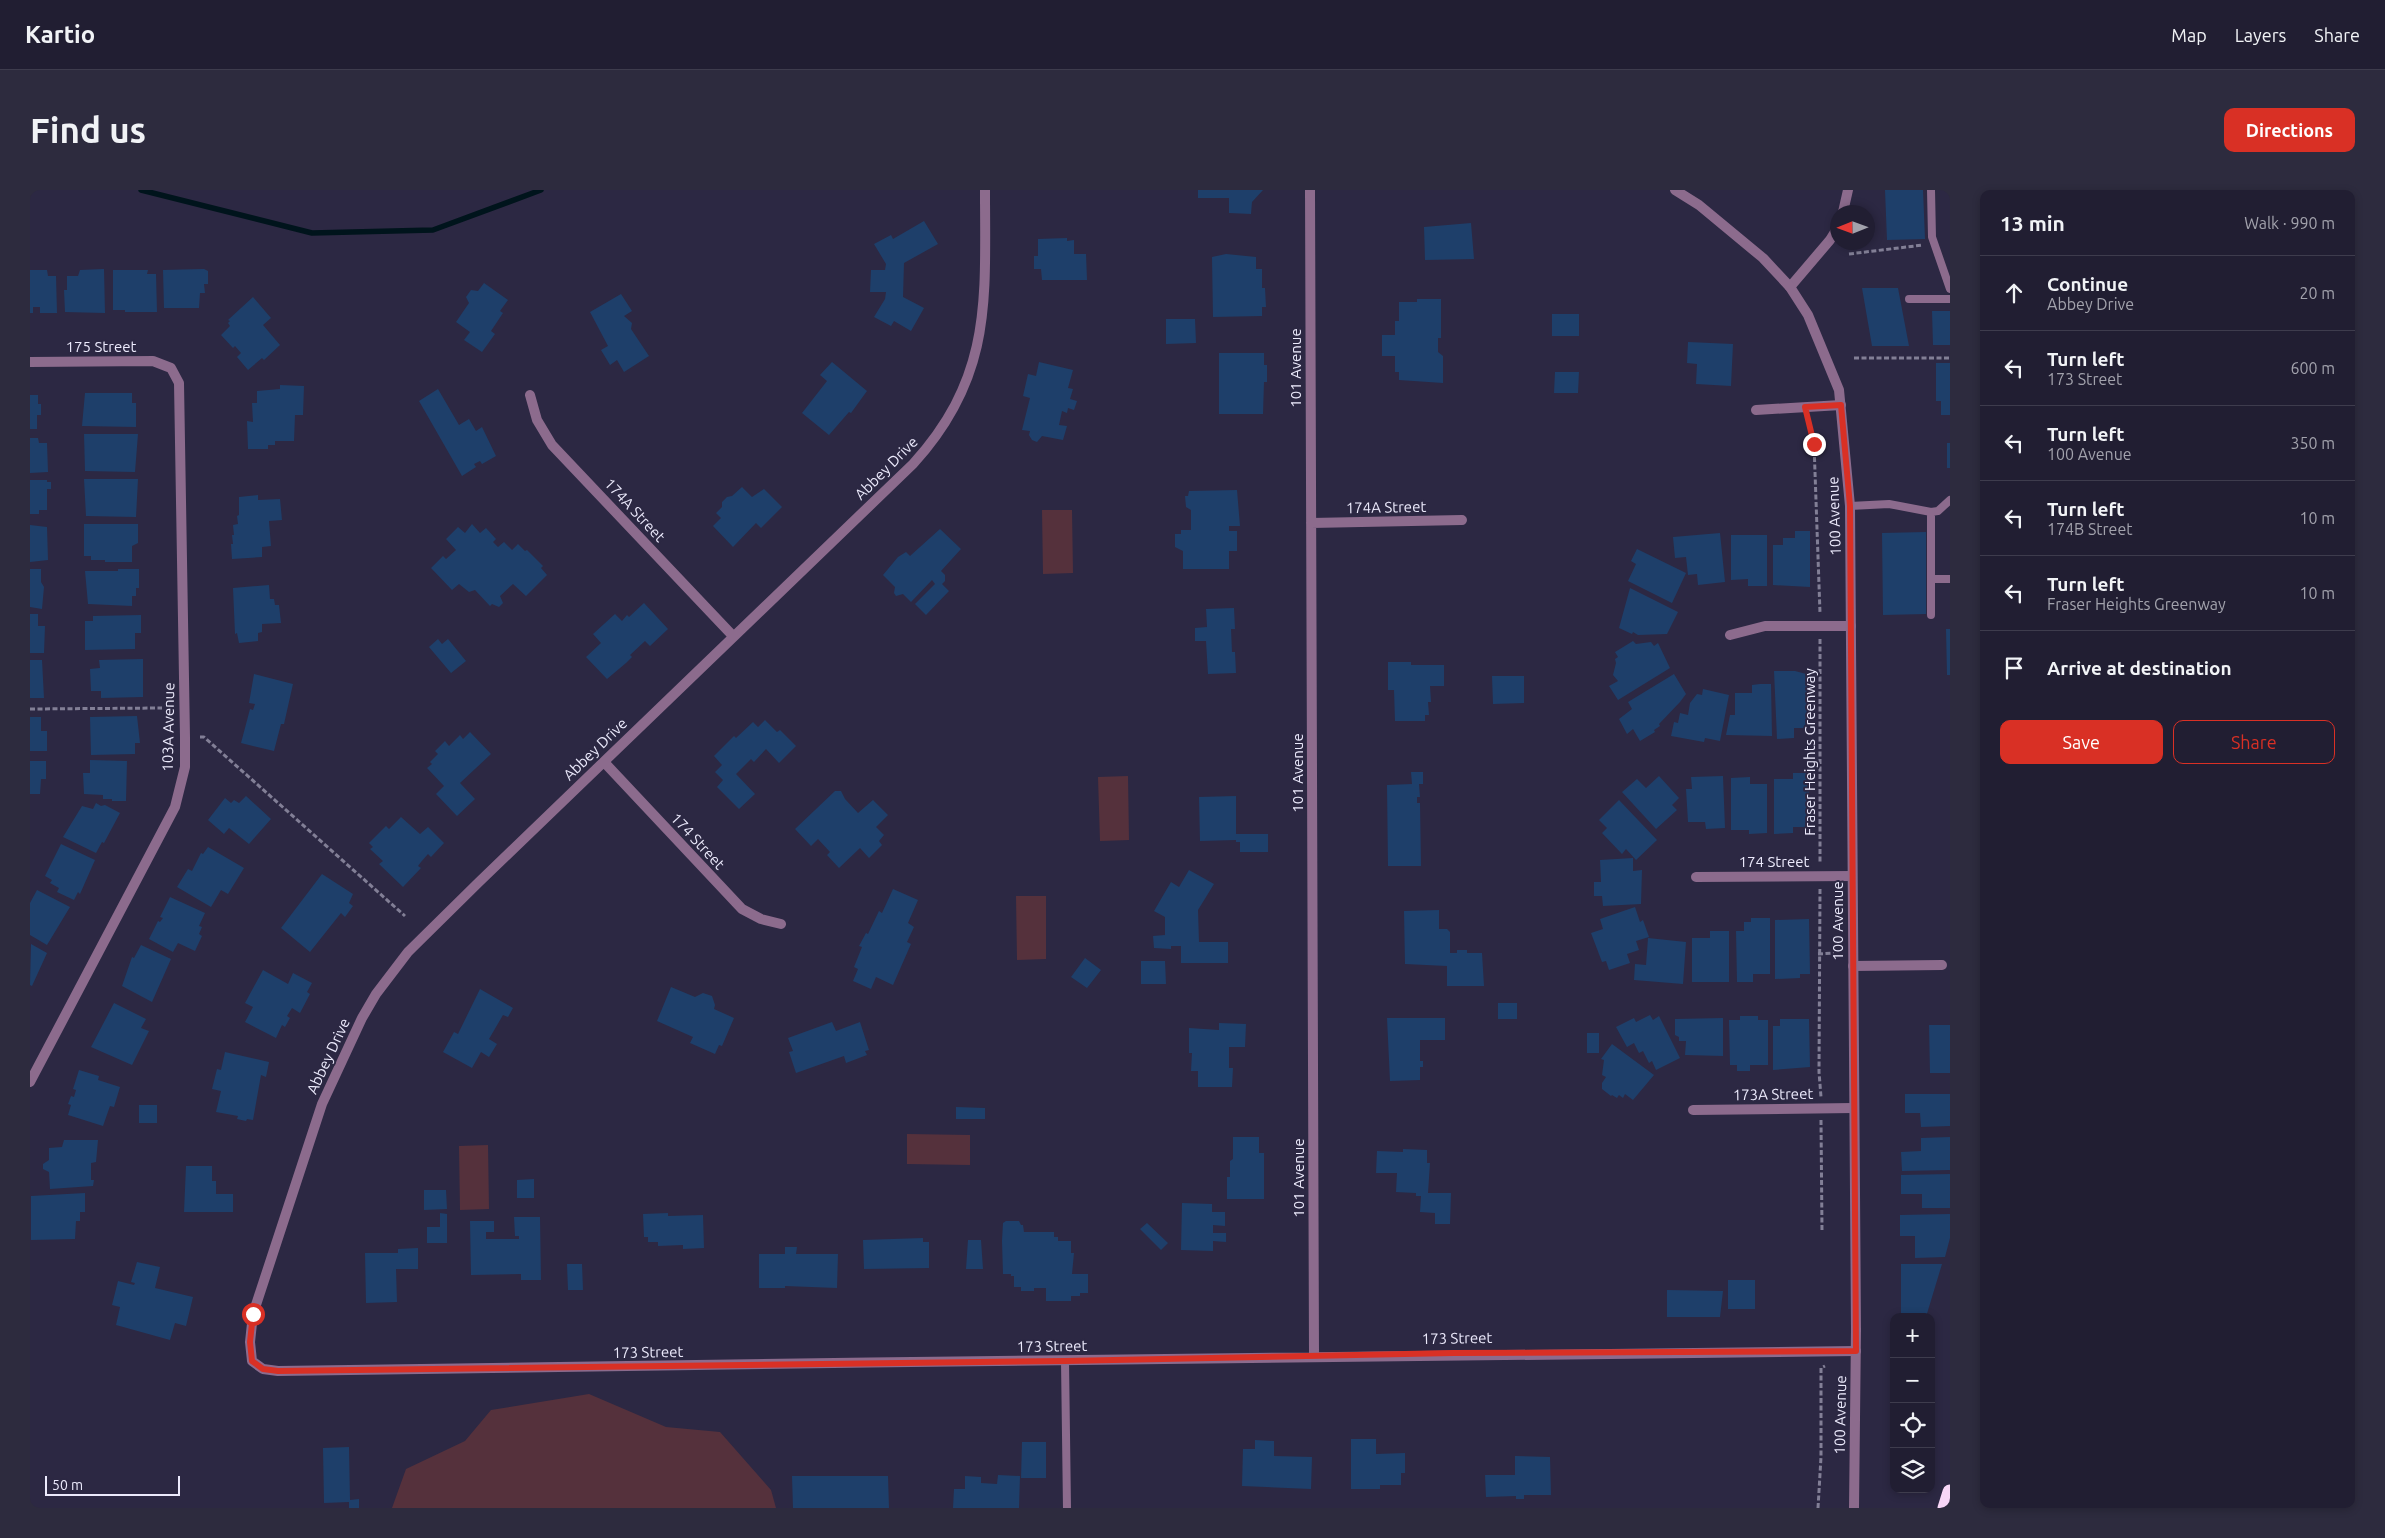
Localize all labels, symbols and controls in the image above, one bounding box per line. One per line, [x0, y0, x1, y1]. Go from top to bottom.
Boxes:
text: Kartio [25, 21, 95, 48]
text: Map [2171, 25, 2207, 45]
text: Layers [2235, 25, 2286, 45]
text: Share [2314, 25, 2360, 45]
button: Directions [2224, 108, 2355, 152]
text: Find us [30, 110, 146, 150]
north arrow [1830, 205, 1875, 250]
text: 13 min [2000, 211, 2065, 235]
text: Walk · 990 m [2244, 214, 2335, 232]
text: Continue [2047, 273, 2128, 295]
icon: ahead [2000, 279, 2028, 307]
text: 20 m [2299, 284, 2335, 302]
text: Abbey Drive [2047, 295, 2134, 313]
street label: 101 Avenue [1287, 328, 1304, 408]
street label: 175 Street [66, 338, 136, 355]
text: Turn left [2047, 348, 2125, 370]
icon: left [2000, 354, 2028, 382]
text: 600 m [2290, 359, 2335, 377]
text: 173 Street [2047, 370, 2122, 388]
text: Turn left [2047, 423, 2125, 445]
icon: left [2000, 429, 2028, 457]
street label: Abbey Drive [851, 433, 921, 503]
route end [1803, 433, 1826, 456]
text: 350 m [2290, 434, 2335, 452]
text: 100 Avenue [2047, 445, 2132, 463]
street label: 174A Street [601, 475, 669, 545]
street label: 100 Avenue [1824, 476, 1844, 556]
street label: 174A Street [1346, 498, 1426, 516]
text: Turn left [2047, 498, 2125, 520]
icon: left [2000, 504, 2028, 532]
text: 10 m [2299, 509, 2335, 527]
text: 174B Street [2047, 520, 2133, 538]
text: Turn left [2047, 573, 2125, 595]
icon: left [2000, 579, 2028, 607]
text: 10 m [2299, 584, 2335, 602]
text: Fraser Heights Greenway [2047, 595, 2226, 613]
icon: arrive [2000, 654, 2028, 682]
text: Arrive at destination [2047, 657, 2232, 679]
street label: Fraser Heights Greenway [1801, 668, 1818, 836]
street label: 103A Avenue [159, 682, 177, 772]
street label: Abbey Drive [560, 715, 630, 783]
button: Save [2000, 720, 2163, 764]
button: Share [2173, 720, 2335, 764]
street label: 101 Avenue [1289, 733, 1306, 813]
street label: 174 Street [668, 809, 728, 873]
street label: 174 Street [1739, 853, 1809, 870]
street label: 100 Avenue [1829, 881, 1846, 961]
street label: Abbey Drive [303, 1015, 353, 1097]
street label: 173A Street [1733, 1085, 1813, 1103]
street label: 101 Avenue [1290, 1138, 1307, 1218]
route start [242, 1303, 265, 1326]
map controls [1890, 1313, 1935, 1493]
button: + [1890, 1313, 1935, 1358]
street label: 173 Street [1422, 1329, 1493, 1347]
street label: 173 Street [1017, 1337, 1088, 1355]
street label: 173 Street [613, 1343, 684, 1361]
button: − [1890, 1358, 1935, 1403]
street label: 100 Avenue [1831, 1375, 1849, 1455]
button: locate [1890, 1403, 1935, 1448]
button: layers [1890, 1448, 1935, 1493]
scale bar [45, 1473, 180, 1496]
text: 50 m [52, 1477, 83, 1493]

